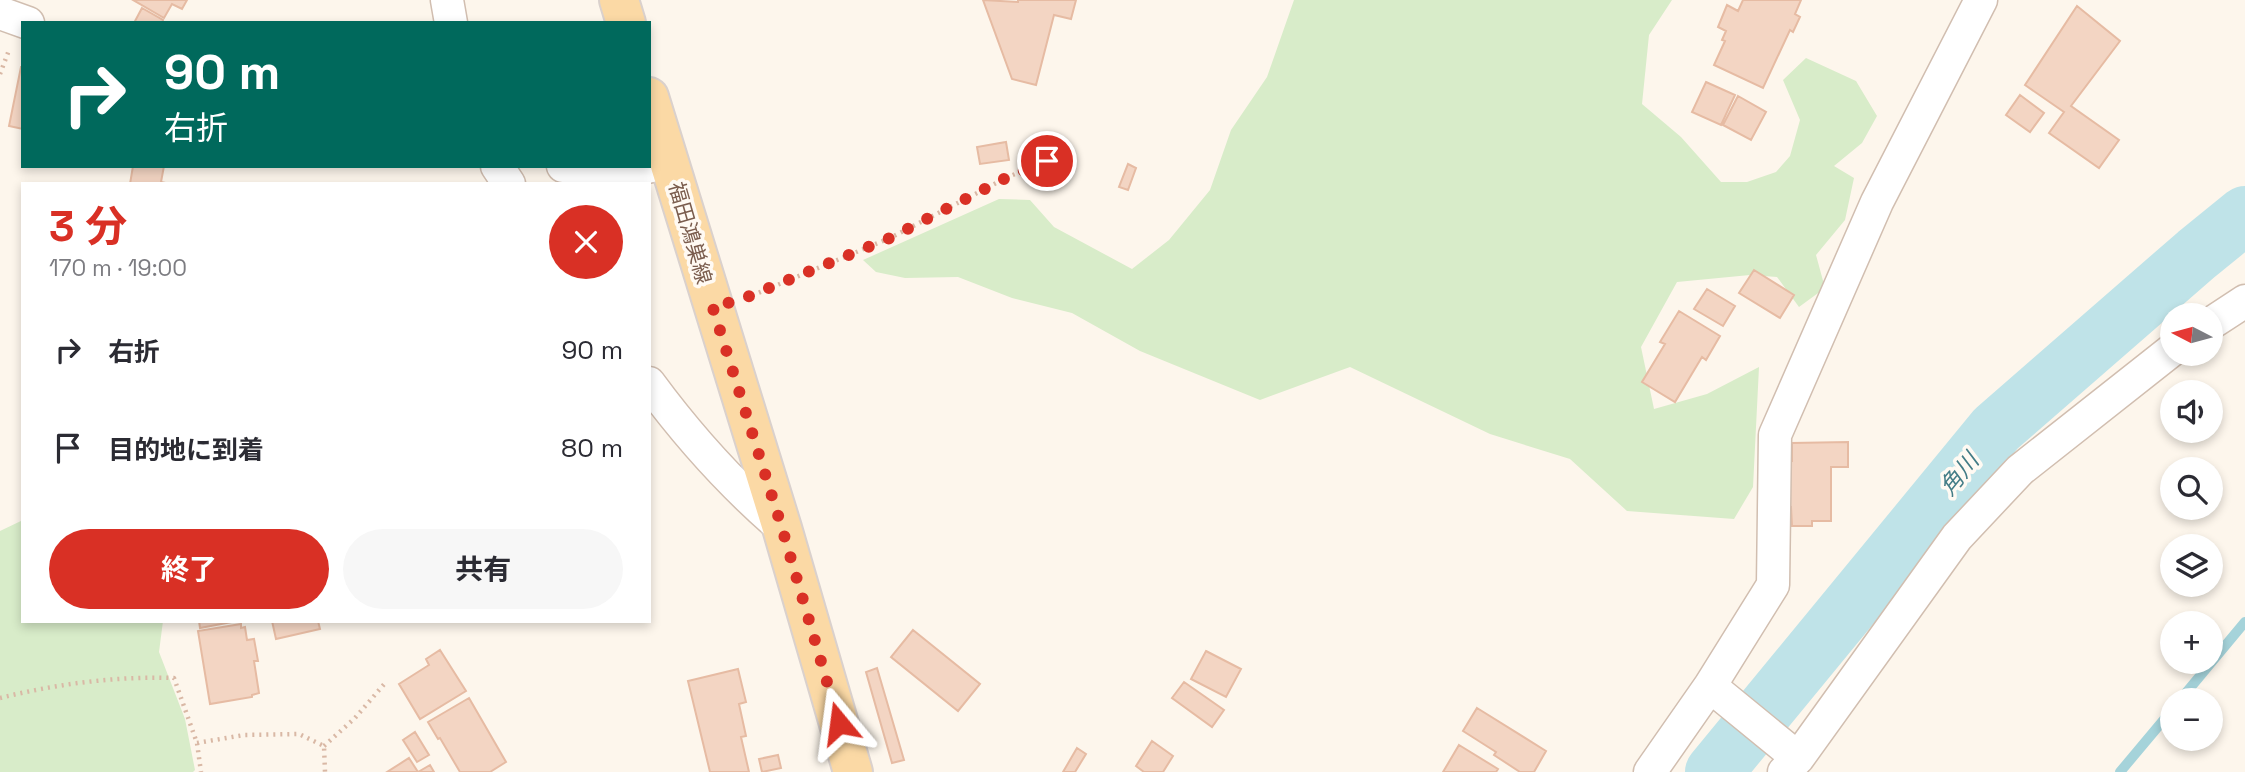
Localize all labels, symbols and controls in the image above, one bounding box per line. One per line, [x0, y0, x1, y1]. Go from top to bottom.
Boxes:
text: 90 m [164, 41, 280, 103]
icon: right [49, 49, 140, 140]
text: 右折 [164, 108, 228, 148]
pin [1017, 131, 1077, 191]
icon: arrive [1028, 142, 1066, 180]
street label: 福田鴻巣線 [663, 179, 718, 287]
text: 3 分 [49, 200, 127, 253]
button: close [549, 205, 623, 279]
text: 170 m · 19:00 [49, 253, 187, 283]
north arrow [2160, 303, 2222, 366]
map controls [2160, 303, 2223, 751]
icon: right [49, 331, 87, 369]
text: 90 m [561, 333, 623, 367]
text: 右折 [108, 335, 160, 369]
button: sound [2160, 380, 2223, 443]
icon: arrive [49, 429, 87, 467]
text: 80 m [561, 431, 623, 465]
text: 目的地に到着 [108, 433, 264, 467]
water label: 角川 [1933, 444, 1987, 501]
button: search [2160, 457, 2223, 520]
button: 終了 [49, 529, 329, 609]
button: 共有 [343, 529, 623, 609]
button: layers [2160, 534, 2223, 597]
button: + [2160, 611, 2223, 674]
position arrow [802, 686, 876, 760]
button: − [2160, 688, 2223, 751]

